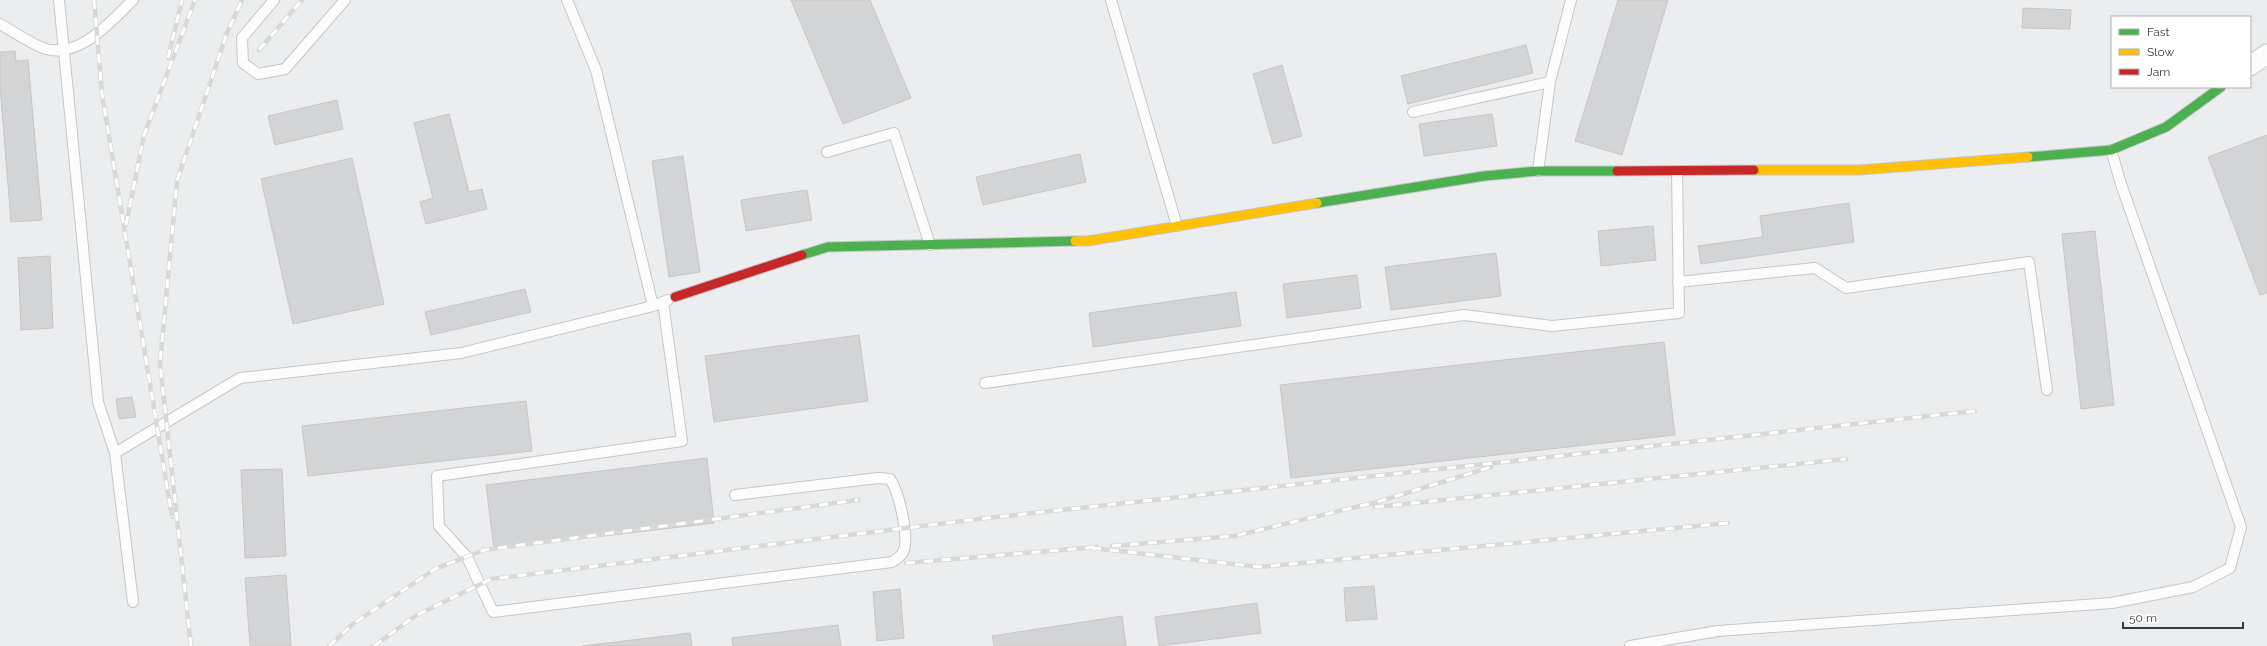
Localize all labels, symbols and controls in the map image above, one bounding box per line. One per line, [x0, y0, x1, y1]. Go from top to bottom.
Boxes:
legend [2111, 16, 2251, 88]
text: Fast [2147, 25, 2170, 39]
text: Slow [2147, 45, 2174, 59]
text: Jam [2147, 65, 2170, 79]
scale bar [2123, 604, 2243, 630]
text: 50 m [2129, 611, 2157, 625]

